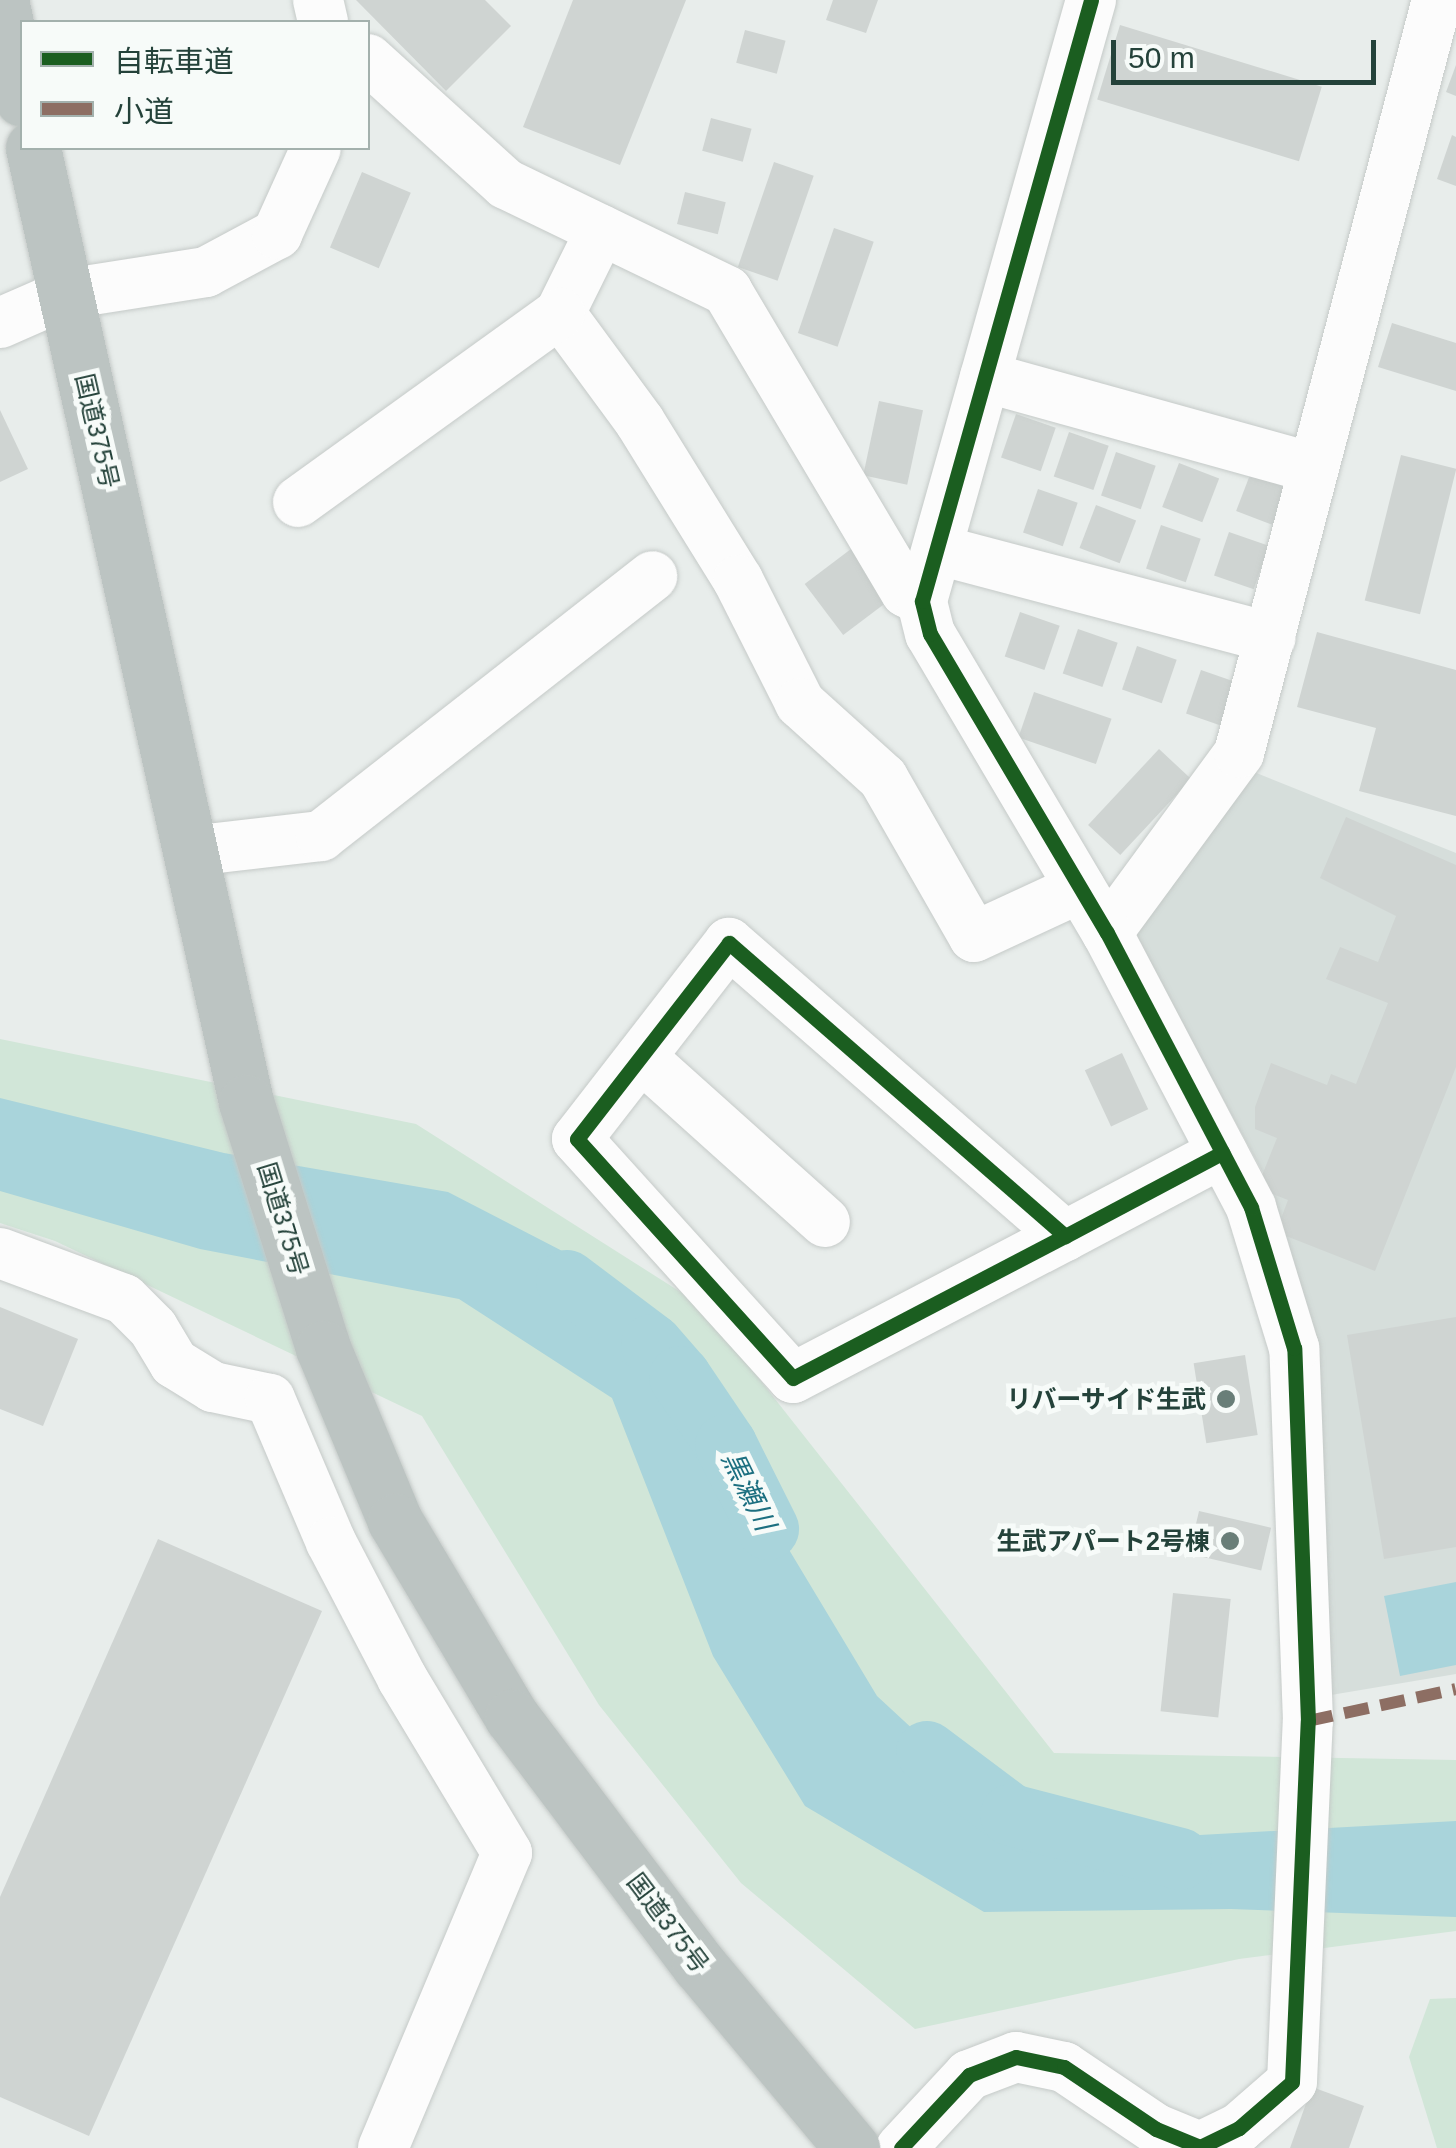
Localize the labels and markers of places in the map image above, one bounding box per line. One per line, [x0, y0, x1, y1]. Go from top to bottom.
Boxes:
place label: リバーサイド生武 [1006, 1384, 1206, 1414]
marker: リバーサイド生武 [1215, 1388, 1237, 1410]
place label: 生武アパート2号棟 [996, 1526, 1210, 1556]
marker: 生武アパート2号棟 [1219, 1530, 1241, 1552]

